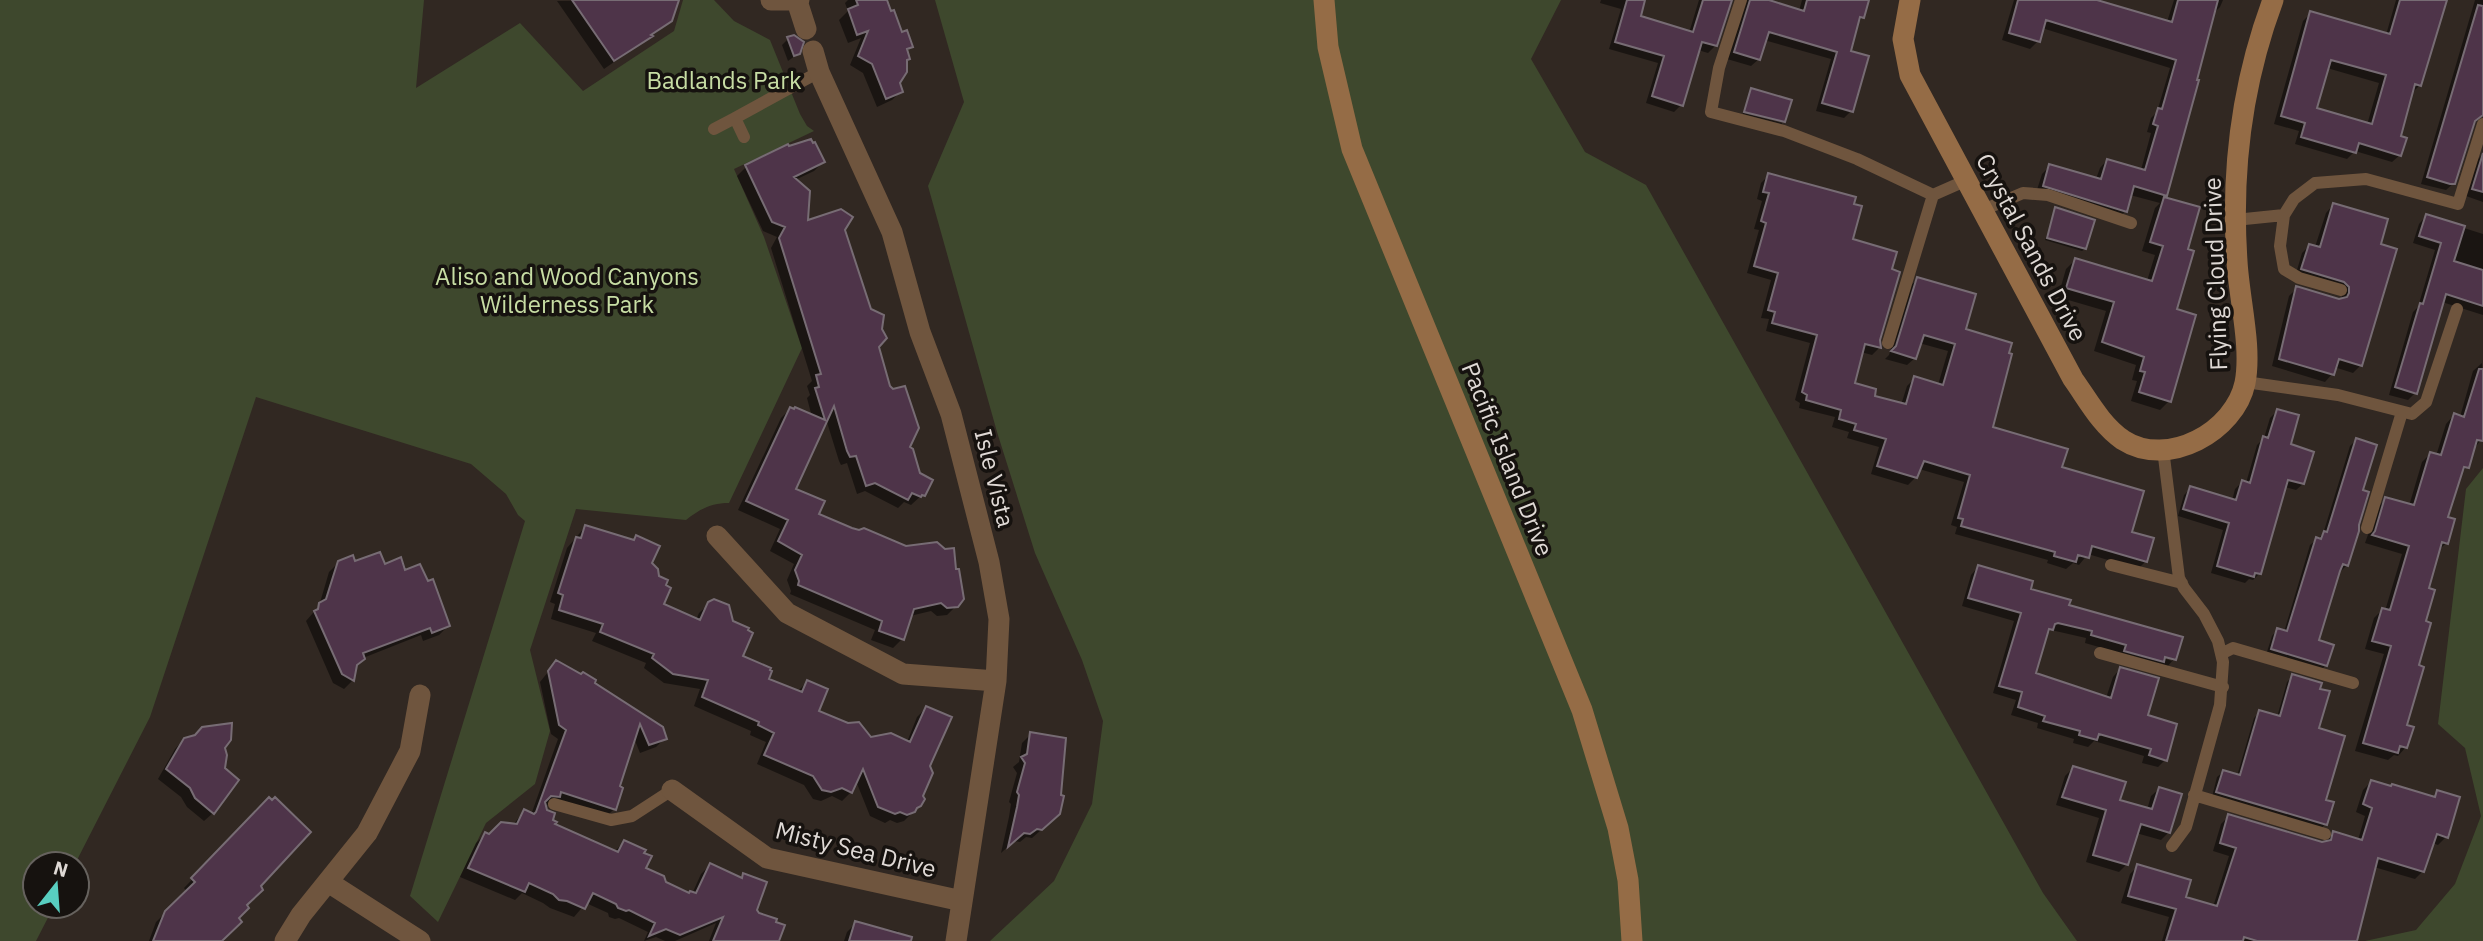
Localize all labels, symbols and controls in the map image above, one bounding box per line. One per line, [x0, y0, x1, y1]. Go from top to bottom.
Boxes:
park label: Badlands Park [646, 64, 802, 96]
street label: Crystal Sands Drive [1969, 148, 2095, 346]
street label: Flying Cloud Drive [2196, 177, 2234, 371]
park label: Aliso and Wood Canyons Wilderness Park [435, 260, 699, 320]
street label: Pacific Island Drive [1455, 357, 1561, 561]
street label: Isle Vista [967, 426, 1023, 531]
street label: Misty Sea Drive [772, 814, 940, 884]
north arrow [21, 850, 91, 920]
text: N [51, 855, 71, 882]

